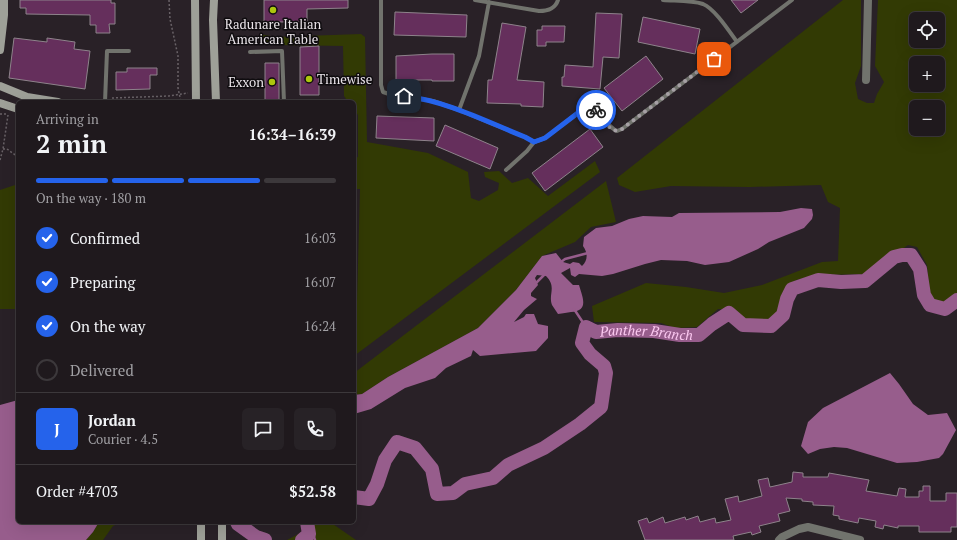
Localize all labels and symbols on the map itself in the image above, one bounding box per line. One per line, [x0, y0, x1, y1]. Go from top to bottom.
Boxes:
marker: Radunare Italian American Table [268, 5, 278, 15]
place label: Radunare Italian American Table [225, 15, 322, 48]
pin [697, 42, 731, 76]
place label: Timewise [317, 70, 372, 88]
place label: Exxon [228, 73, 264, 91]
marker: Timewise [304, 74, 314, 84]
marker: Exxon [267, 77, 277, 87]
pin [387, 79, 421, 113]
courier [576, 90, 616, 130]
water label: Panther Branch [598, 320, 693, 344]

